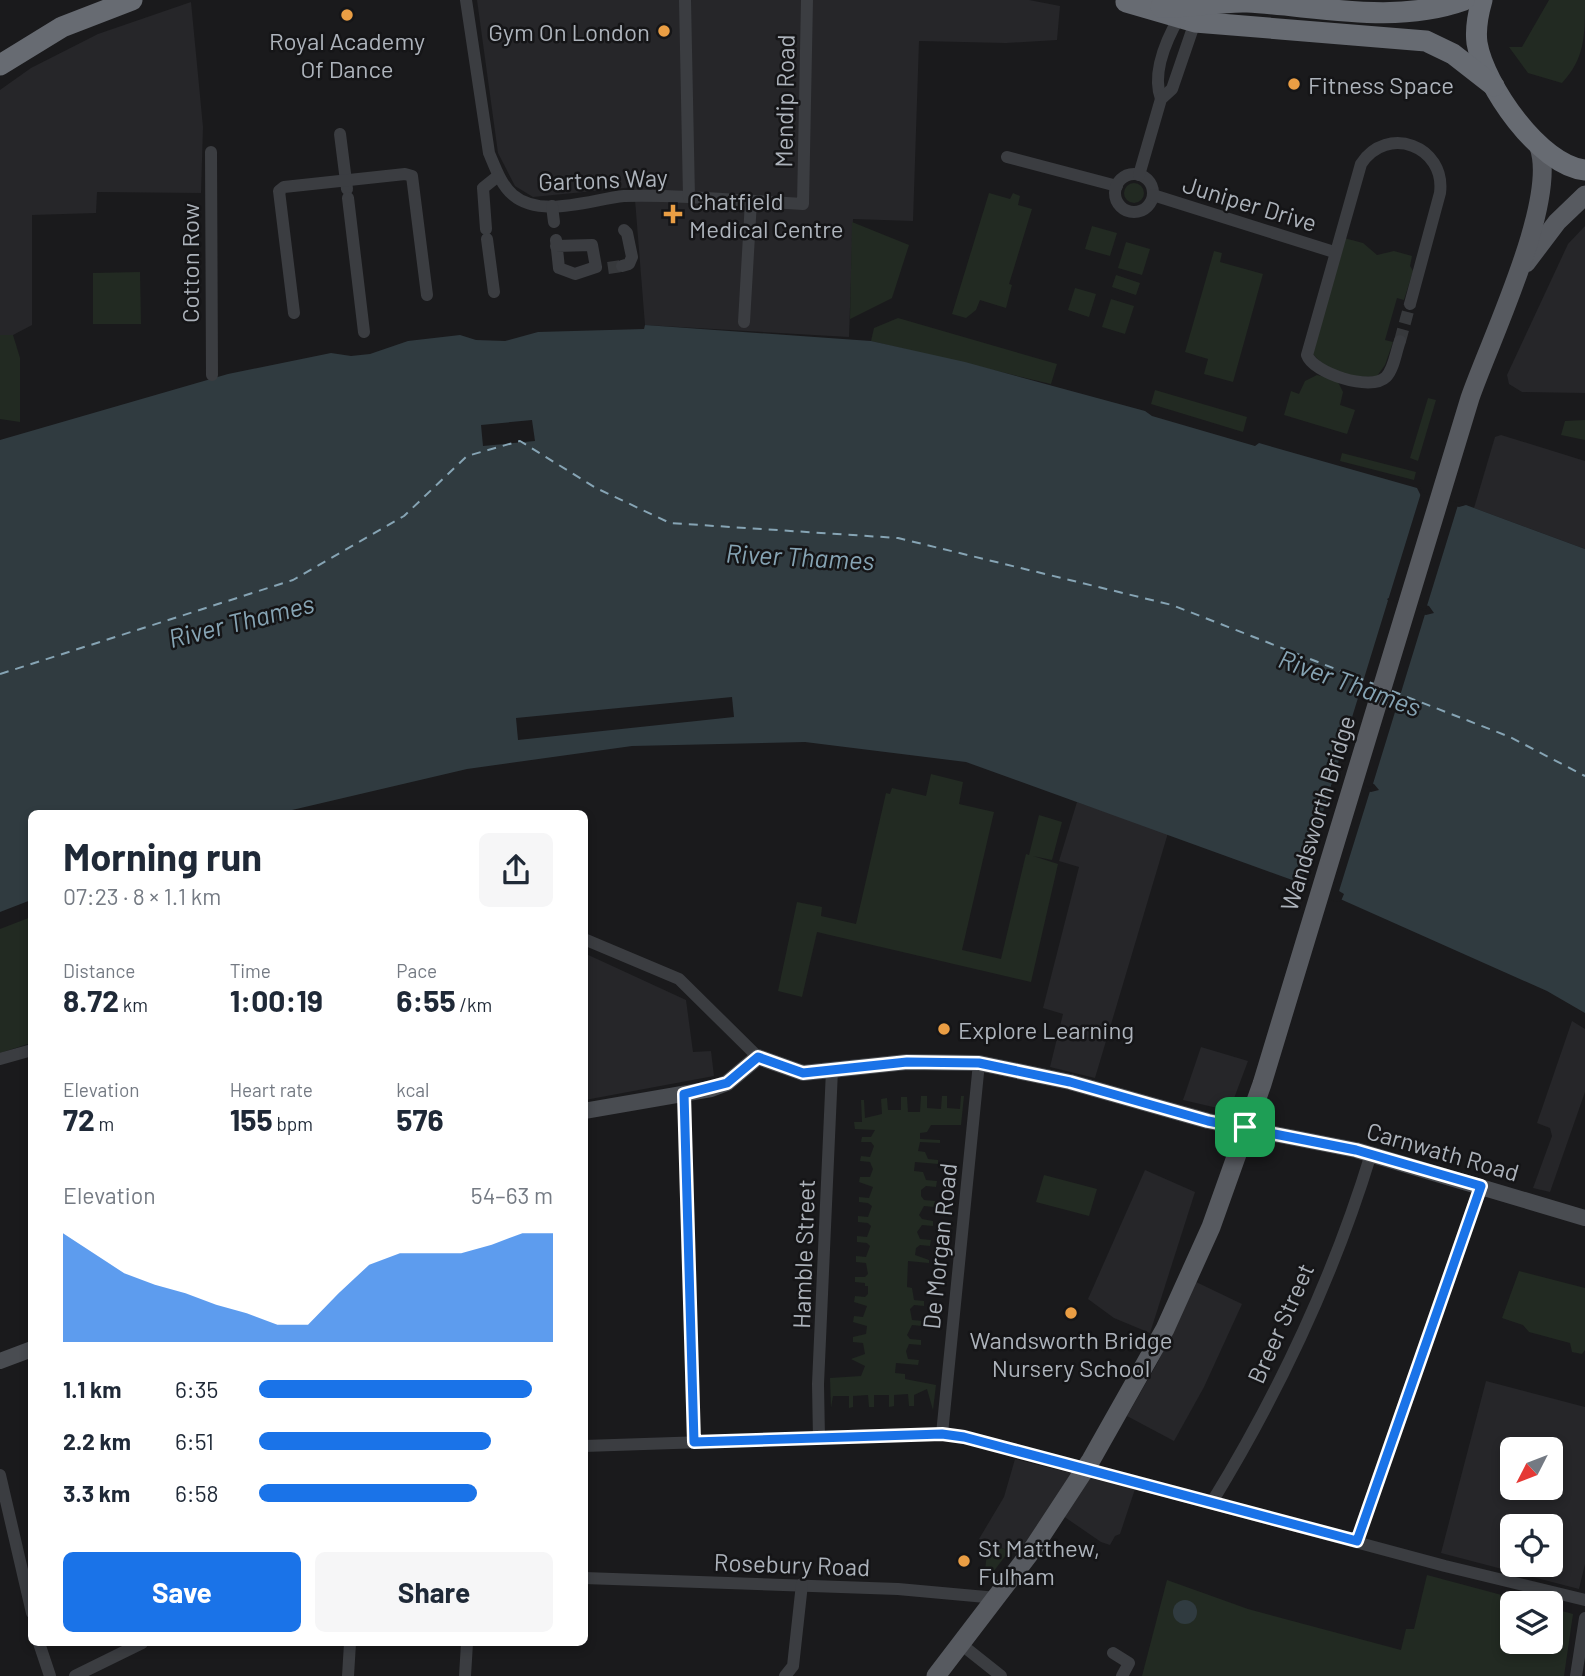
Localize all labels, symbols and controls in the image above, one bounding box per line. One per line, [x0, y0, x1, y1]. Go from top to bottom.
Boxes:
marker: Royal Academy Of Dance [339, 7, 355, 23]
place label: Gym On London [488, 17, 650, 46]
marker: Gym On London [656, 23, 672, 39]
place label: Royal Academy Of Dance [269, 26, 425, 83]
street label: Mendip Road [768, 34, 800, 168]
place label: Fitness Space [1308, 70, 1454, 99]
marker: Fitness Space [1286, 76, 1302, 92]
street label: Gartons Way [538, 162, 668, 196]
street label: Juniper Drive [1179, 169, 1321, 237]
place label: Chatfield Medical Centre [689, 186, 844, 243]
street label: Cotton Row [175, 203, 204, 323]
marker: Chatfield Medical Centre [663, 204, 683, 224]
water label: River Thames [725, 537, 875, 575]
water label: River Thames [165, 587, 317, 653]
water label: River Thames [1275, 642, 1425, 722]
street label: Wandsworth Bridge [1273, 712, 1361, 914]
text: Morning run [63, 833, 262, 879]
button: share [479, 833, 553, 907]
text: 07:23 · 8 × 1.1 km [63, 882, 221, 910]
text: Distance [63, 959, 135, 982]
text: Time [230, 959, 271, 982]
text: Pace [396, 959, 437, 982]
text: 8.72 [63, 982, 119, 1018]
text: 1:00:19 [230, 982, 323, 1018]
text: 6:55 [396, 982, 456, 1018]
text: km [119, 993, 148, 1016]
text: /km [456, 993, 492, 1016]
place label: Explore Learning [958, 1015, 1134, 1044]
marker: Explore Learning [936, 1021, 952, 1037]
text: Elevation [63, 1078, 140, 1101]
text: Heart rate [230, 1078, 313, 1101]
text: kcal [396, 1078, 429, 1101]
pin [1215, 1097, 1275, 1157]
text: 72 [63, 1101, 95, 1137]
text: 155 [230, 1101, 273, 1137]
text: 576 [396, 1101, 444, 1137]
icon: arrive [1226, 1108, 1264, 1146]
text: m [95, 1112, 114, 1135]
text: bpm [273, 1112, 313, 1135]
street label: Carnwath Road [1364, 1115, 1522, 1187]
street label: De Morgan Road [916, 1161, 962, 1331]
street label: Hamble Street [786, 1179, 820, 1329]
text: Elevation [63, 1181, 156, 1209]
text: 54–63 m [471, 1181, 553, 1209]
street label: Breer Street [1241, 1258, 1319, 1388]
marker: Wandsworth Bridge Nursery School [1063, 1305, 1079, 1321]
place label: Wandsworth Bridge Nursery School [969, 1325, 1173, 1382]
text: 1.1 km [63, 1375, 122, 1403]
text: 6:35 [175, 1375, 218, 1403]
text: 2.2 km [63, 1427, 131, 1455]
text: 6:51 [175, 1427, 214, 1455]
north arrow [1500, 1437, 1563, 1500]
map controls [1500, 1437, 1563, 1654]
text: 3.3 km [63, 1479, 130, 1507]
text: 6:58 [175, 1479, 218, 1507]
button: locate [1500, 1514, 1563, 1577]
place label: St Matthew, Fulham [978, 1533, 1100, 1590]
street label: Rosebury Road [713, 1547, 871, 1581]
button: Save [63, 1552, 301, 1632]
button: Share [315, 1552, 553, 1632]
marker: St Matthew, Fulham [956, 1553, 972, 1569]
button: layers [1500, 1591, 1563, 1654]

